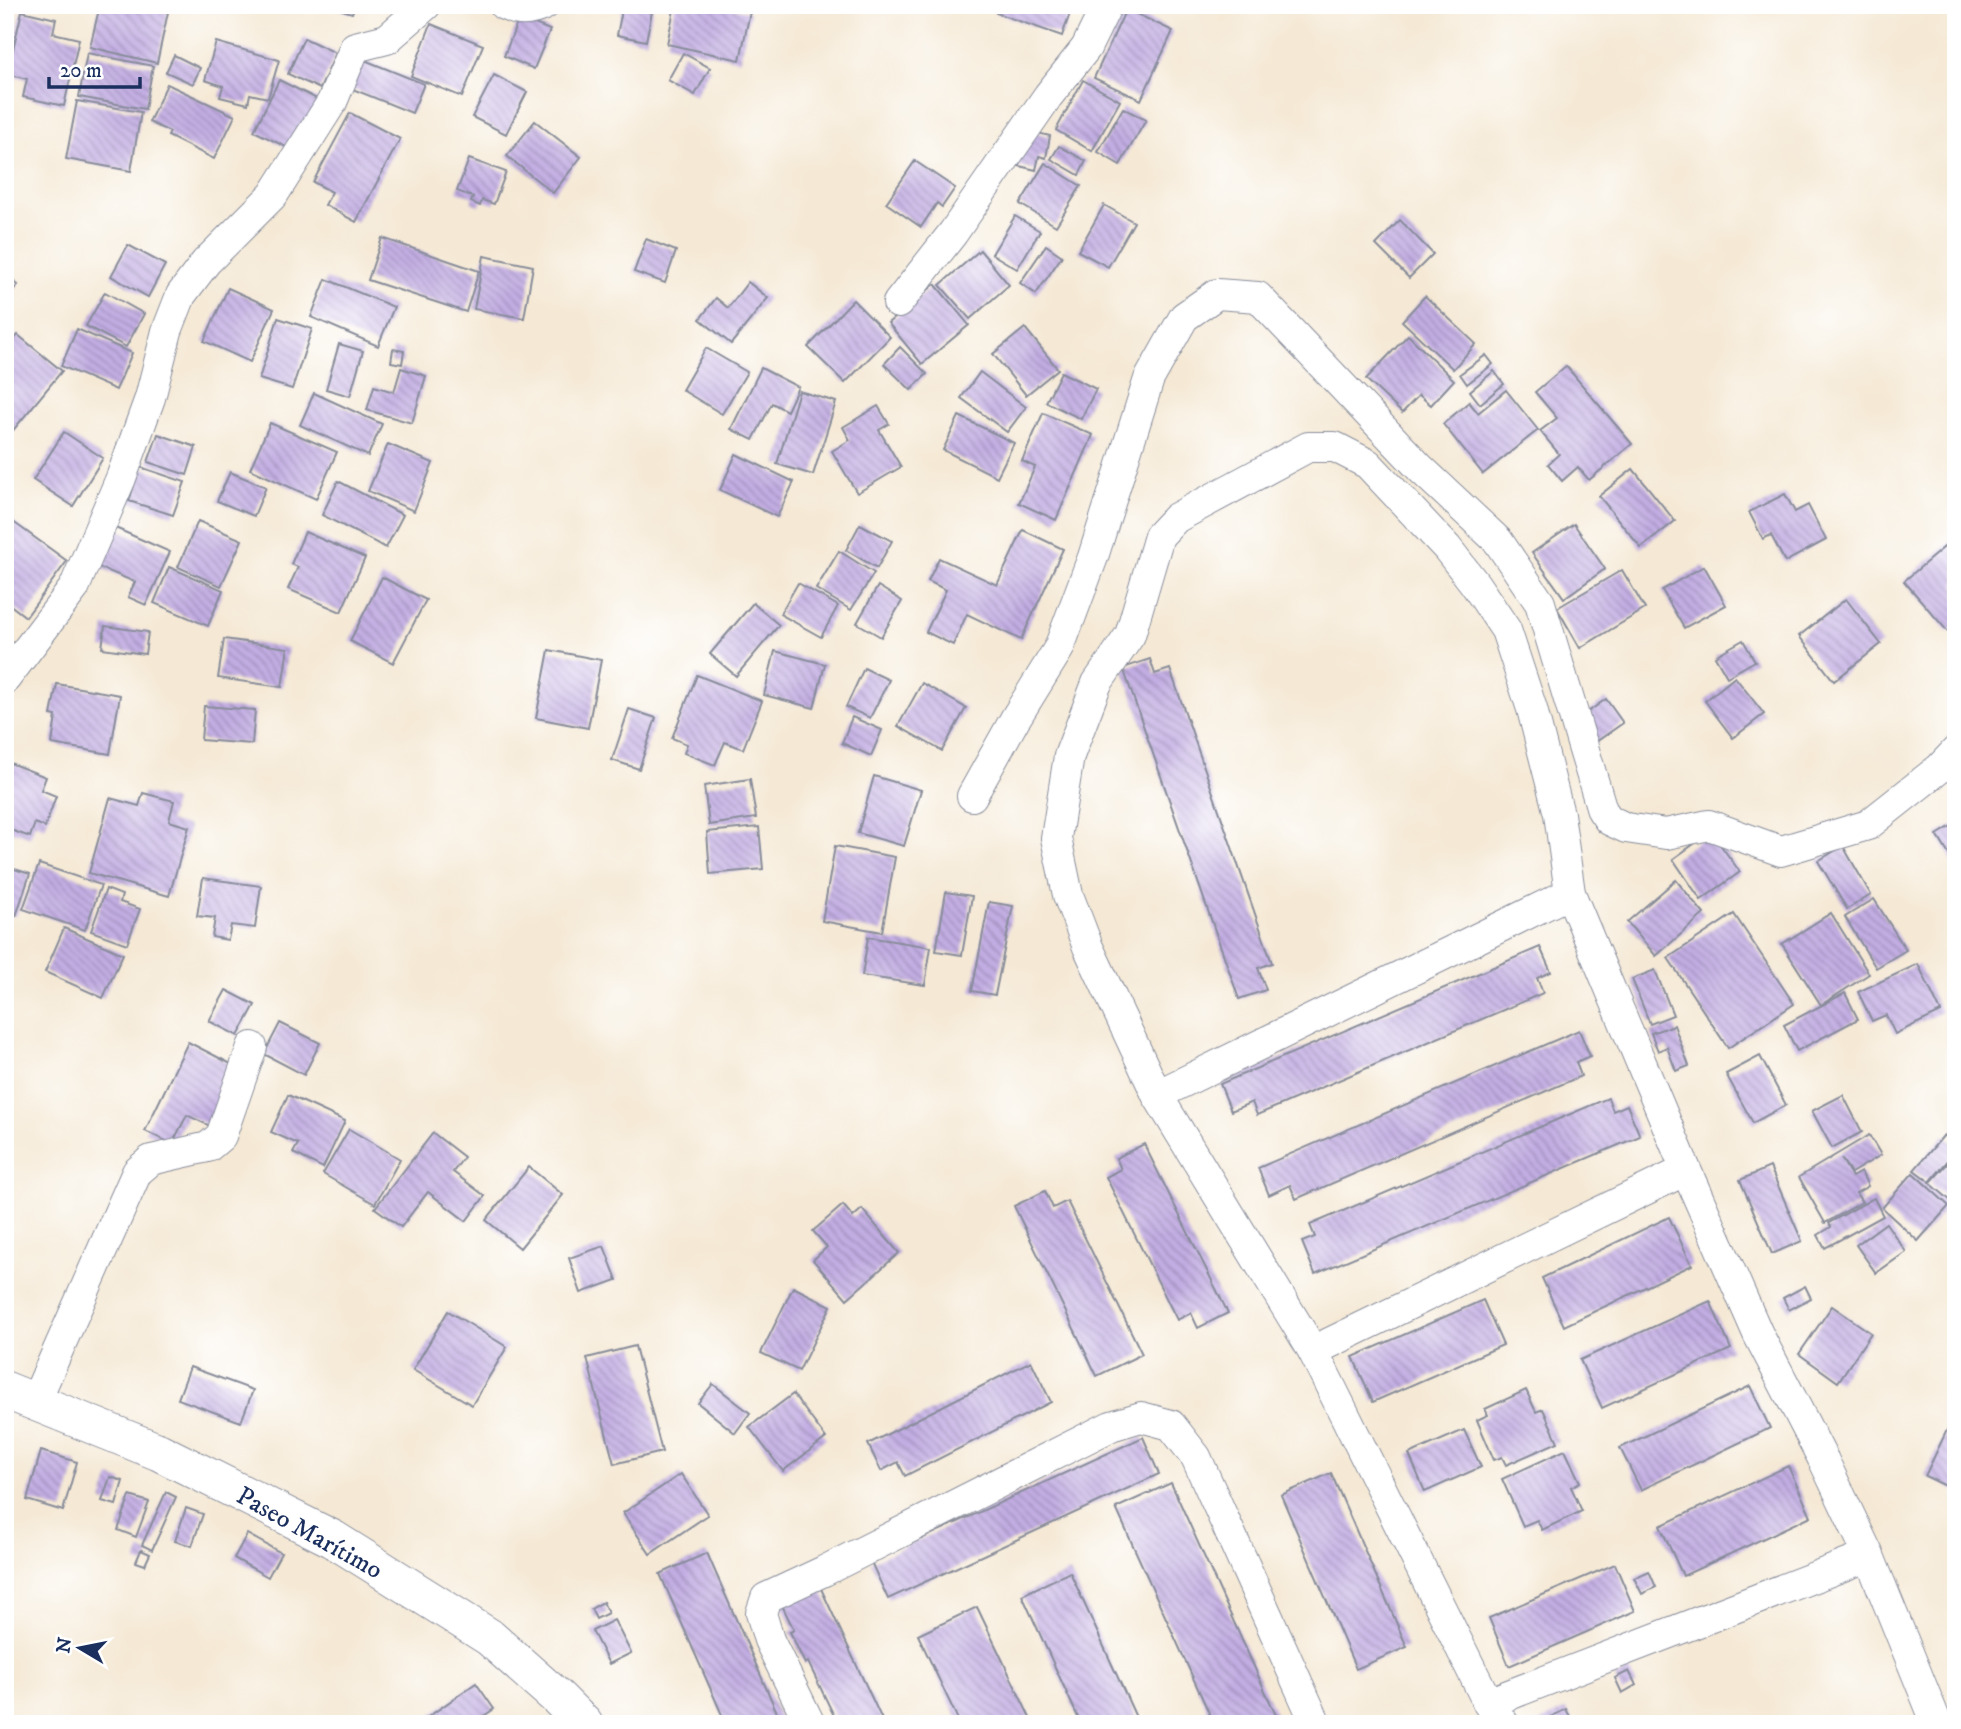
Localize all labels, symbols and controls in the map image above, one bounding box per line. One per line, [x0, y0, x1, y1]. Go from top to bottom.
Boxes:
scale bar [49, 46, 140, 90]
text: 20 m [60, 58, 102, 84]
street label: Paseo Marítimo [230, 1480, 388, 1587]
north arrow [46, 1614, 116, 1684]
text: N [52, 1635, 77, 1655]

